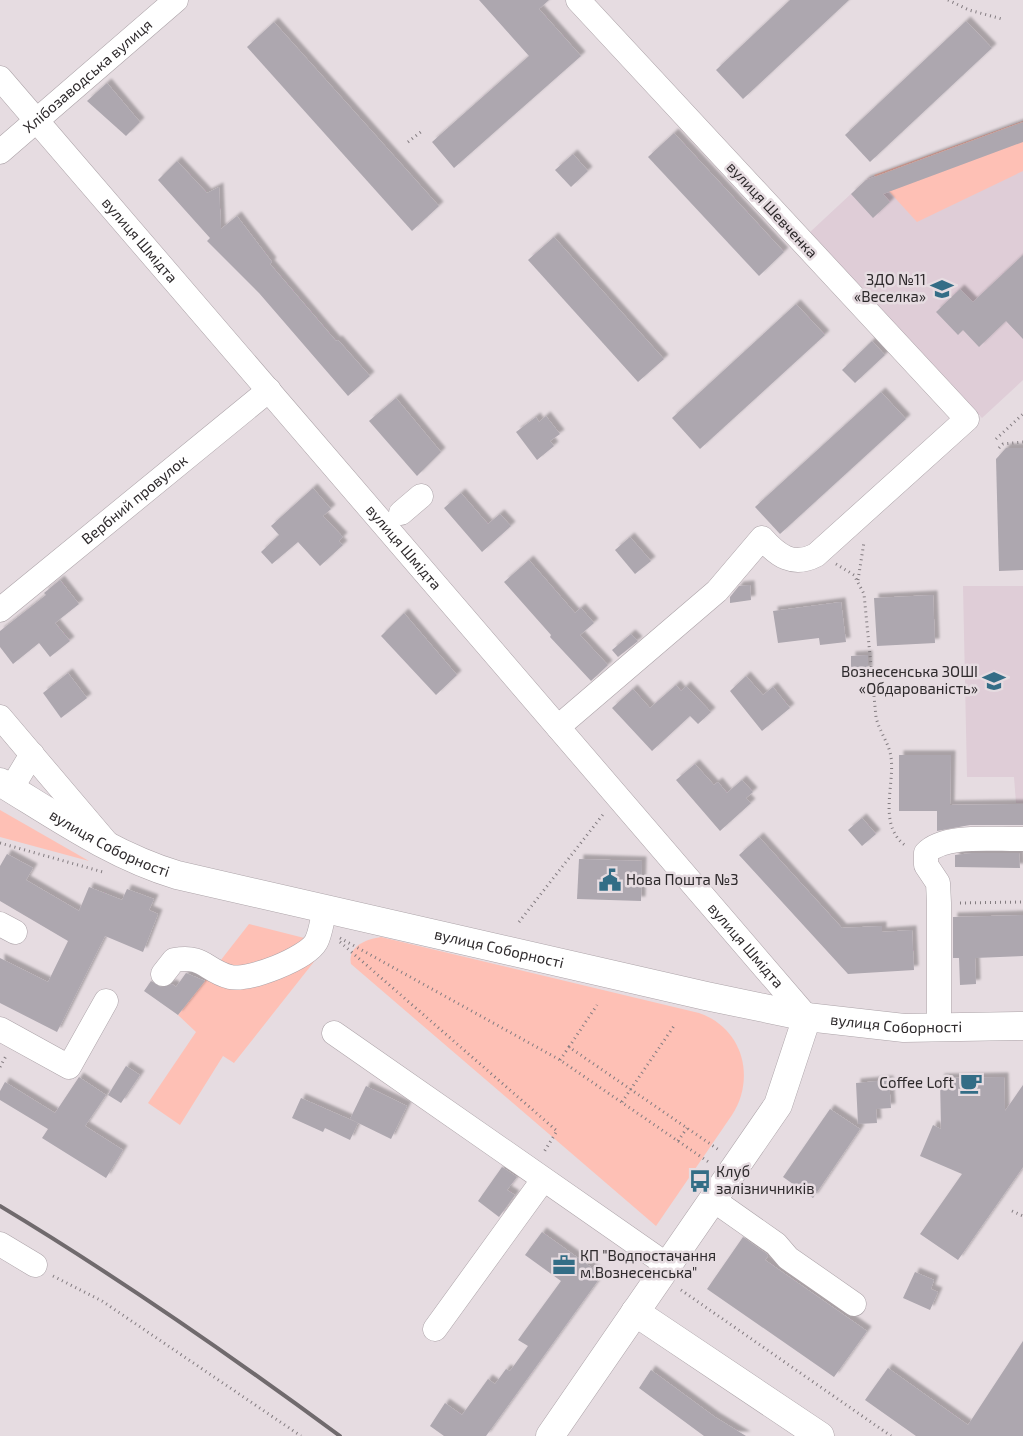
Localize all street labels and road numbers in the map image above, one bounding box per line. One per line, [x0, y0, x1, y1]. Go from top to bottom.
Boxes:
street label: Хлібозаводська вулиця [19, 15, 155, 136]
street label: вулиця Шевченка [723, 158, 822, 262]
street label: вулиця Шмідта [99, 193, 182, 286]
street label: Вербний провулок [78, 451, 191, 548]
street label: вулиця Шмідта [363, 500, 446, 593]
street label: вулиця Соборності [47, 805, 172, 880]
street label: вулиця Шмідта [705, 899, 788, 991]
street label: вулиця Соборності [433, 924, 566, 971]
street label: вулиця Соборності [829, 1010, 962, 1036]

